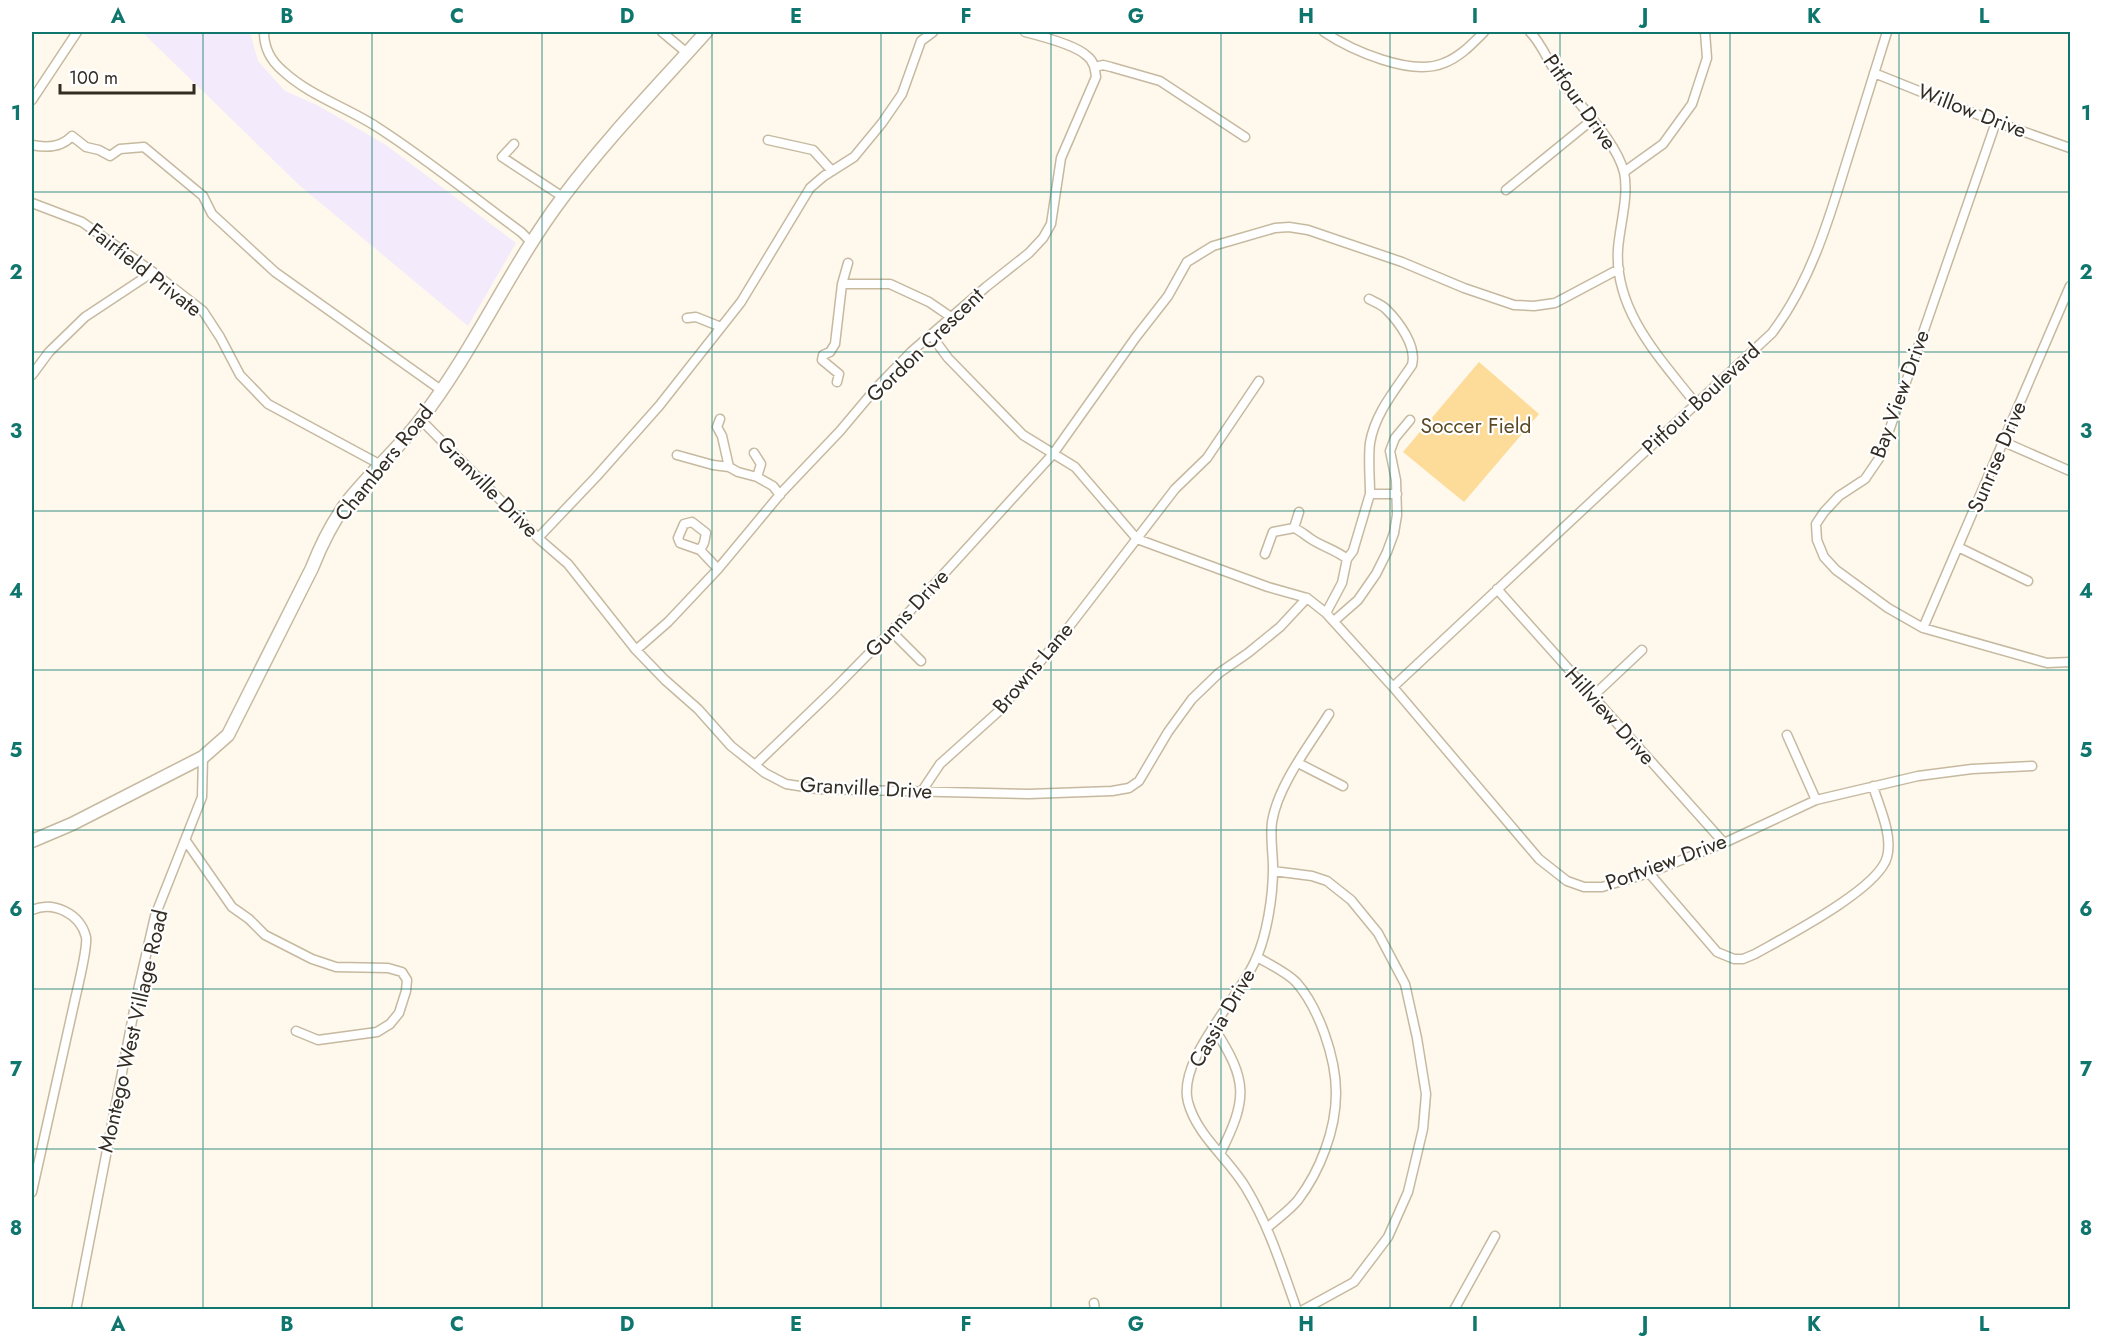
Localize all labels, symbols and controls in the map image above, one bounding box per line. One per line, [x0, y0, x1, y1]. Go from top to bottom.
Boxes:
text: A [110, 2, 126, 31]
text: B [280, 2, 294, 31]
text: C [450, 2, 464, 31]
text: D [620, 2, 634, 31]
text: E [790, 2, 802, 31]
text: F [960, 2, 972, 31]
text: G [1128, 2, 1144, 31]
text: H [1298, 2, 1314, 31]
text: I [1472, 2, 1478, 31]
text: J [1638, 2, 1648, 31]
text: K [1807, 2, 1821, 31]
text: L [1979, 2, 1990, 31]
street label: Pitfour Drive [1536, 48, 1624, 156]
scale bar [60, 57, 194, 95]
text: 100 m [69, 65, 118, 91]
street label: Willow Drive [1913, 77, 2031, 146]
text: 1 [11, 99, 21, 128]
text: 1 [2081, 99, 2091, 128]
street label: Fairfield Private [82, 216, 208, 324]
text: 2 [9, 258, 23, 287]
text: 2 [2079, 258, 2093, 287]
street label: Gordon Crescent [859, 281, 991, 409]
street label: Bay View Drive [1863, 326, 1937, 462]
street label: Pitfour Boulevard [1635, 336, 1767, 462]
street label: Sunrise Drive [1960, 396, 2034, 517]
street label: Chambers Road [328, 398, 440, 528]
park label: Soccer Field [1421, 411, 1531, 441]
text: 3 [10, 417, 22, 446]
text: 3 [2080, 417, 2092, 446]
street label: Granville Drive [430, 429, 546, 545]
street label: Gunns Drive [858, 562, 956, 664]
text: 4 [9, 577, 23, 606]
text: 4 [2079, 577, 2093, 606]
street label: Browns Lane [986, 616, 1080, 720]
street label: Hillview Drive [1558, 660, 1662, 772]
text: 5 [10, 736, 23, 765]
text: 5 [2080, 736, 2093, 765]
street label: Granville Drive [799, 770, 933, 806]
street label: Portview Drive [1601, 826, 1731, 898]
text: 6 [9, 895, 23, 924]
text: 6 [2079, 895, 2093, 924]
street label: Montego West Village Road [90, 907, 176, 1155]
street label: Cassia Drive [1182, 963, 1263, 1073]
text: 7 [10, 1055, 23, 1084]
text: 7 [2080, 1055, 2093, 1084]
text: 8 [10, 1214, 22, 1243]
text: 8 [2080, 1214, 2092, 1243]
text: A [110, 1310, 126, 1339]
text: B [280, 1310, 294, 1339]
text: C [450, 1310, 464, 1339]
text: D [620, 1310, 634, 1339]
text: E [790, 1310, 802, 1339]
text: F [960, 1310, 972, 1339]
text: G [1128, 1310, 1144, 1339]
text: H [1298, 1310, 1314, 1339]
text: I [1472, 1310, 1478, 1339]
text: J [1638, 1310, 1648, 1339]
text: K [1807, 1310, 1821, 1339]
text: L [1979, 1310, 1990, 1339]

